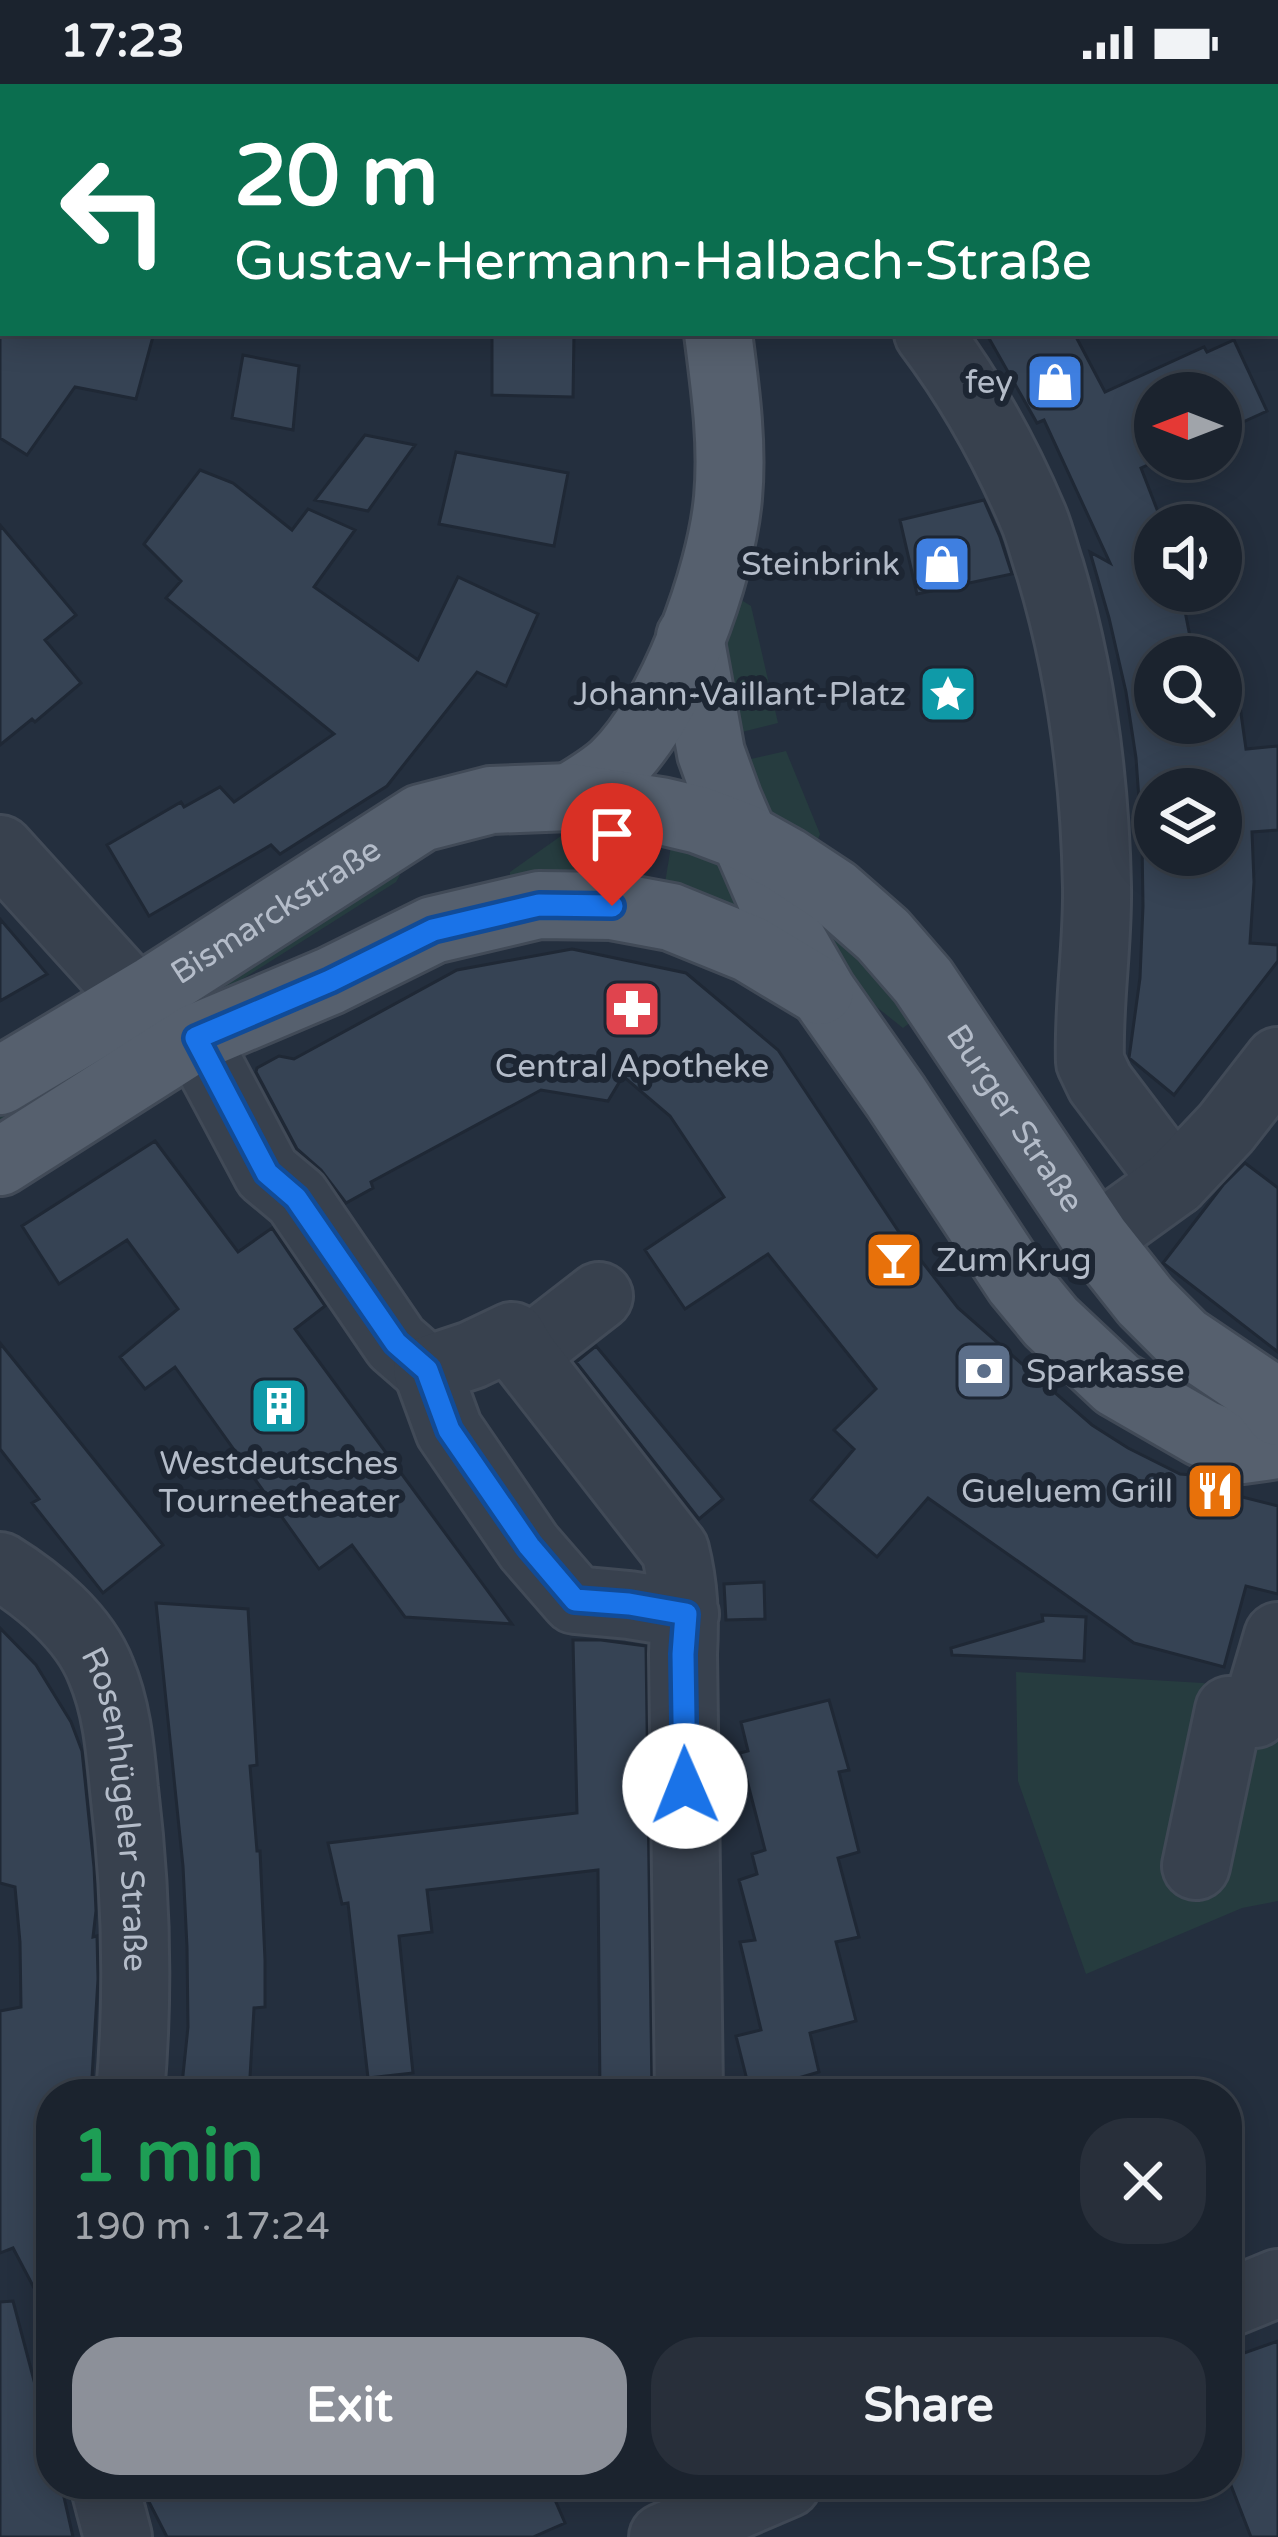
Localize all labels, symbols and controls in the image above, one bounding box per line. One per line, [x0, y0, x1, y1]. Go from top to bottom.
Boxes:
text: 17:23 [60, 15, 185, 69]
text: 20 m [234, 127, 438, 228]
icon: left [36, 132, 192, 288]
text: Gustav-Hermann-Halbach-Straße [234, 229, 1092, 294]
shop icon: fey [1024, 351, 1086, 413]
place label: fey [965, 363, 1013, 402]
north arrow [1134, 372, 1242, 480]
map controls [1134, 372, 1242, 876]
button: sound [1134, 504, 1242, 612]
shop icon: Steinbrink [911, 533, 973, 595]
place label: Steinbrink [741, 545, 900, 584]
button: search [1134, 636, 1242, 744]
place icon: Johann-Vaillant-Platz [917, 663, 979, 725]
place label: Johann-Vaillant-Platz [573, 675, 906, 714]
button: layers [1134, 768, 1242, 876]
pin [561, 783, 663, 906]
icon: arrive [579, 801, 645, 867]
street label: Bismarckstraße [164, 829, 388, 993]
pharmacy icon: Central Apotheke [601, 978, 663, 1040]
street label: Burger Straße [938, 1017, 1092, 1220]
place label: Central Apotheke [495, 1047, 769, 1086]
bar icon: Zum Krug [863, 1229, 925, 1291]
place label: Zum Krug [936, 1241, 1092, 1280]
bank icon: Sparkasse [953, 1340, 1015, 1402]
place label: Sparkasse [1026, 1352, 1185, 1391]
building icon: Westdeutsches Tourneetheater [248, 1375, 310, 1437]
place label: Westdeutsches Tourneetheater [158, 1444, 400, 1521]
restaurant icon: Gueluem Grill [1184, 1460, 1246, 1522]
place label: Gueluem Grill [961, 1472, 1173, 1511]
street label: Rosenhügeler Straße [73, 1640, 155, 1972]
position arrow [622, 1723, 748, 1849]
text: 1 min [72, 2114, 264, 2201]
button: close [1080, 2118, 1206, 2244]
text: 190 m · 17:24 [72, 2203, 330, 2250]
button: Exit [72, 2337, 627, 2475]
button: Share [651, 2337, 1206, 2475]

